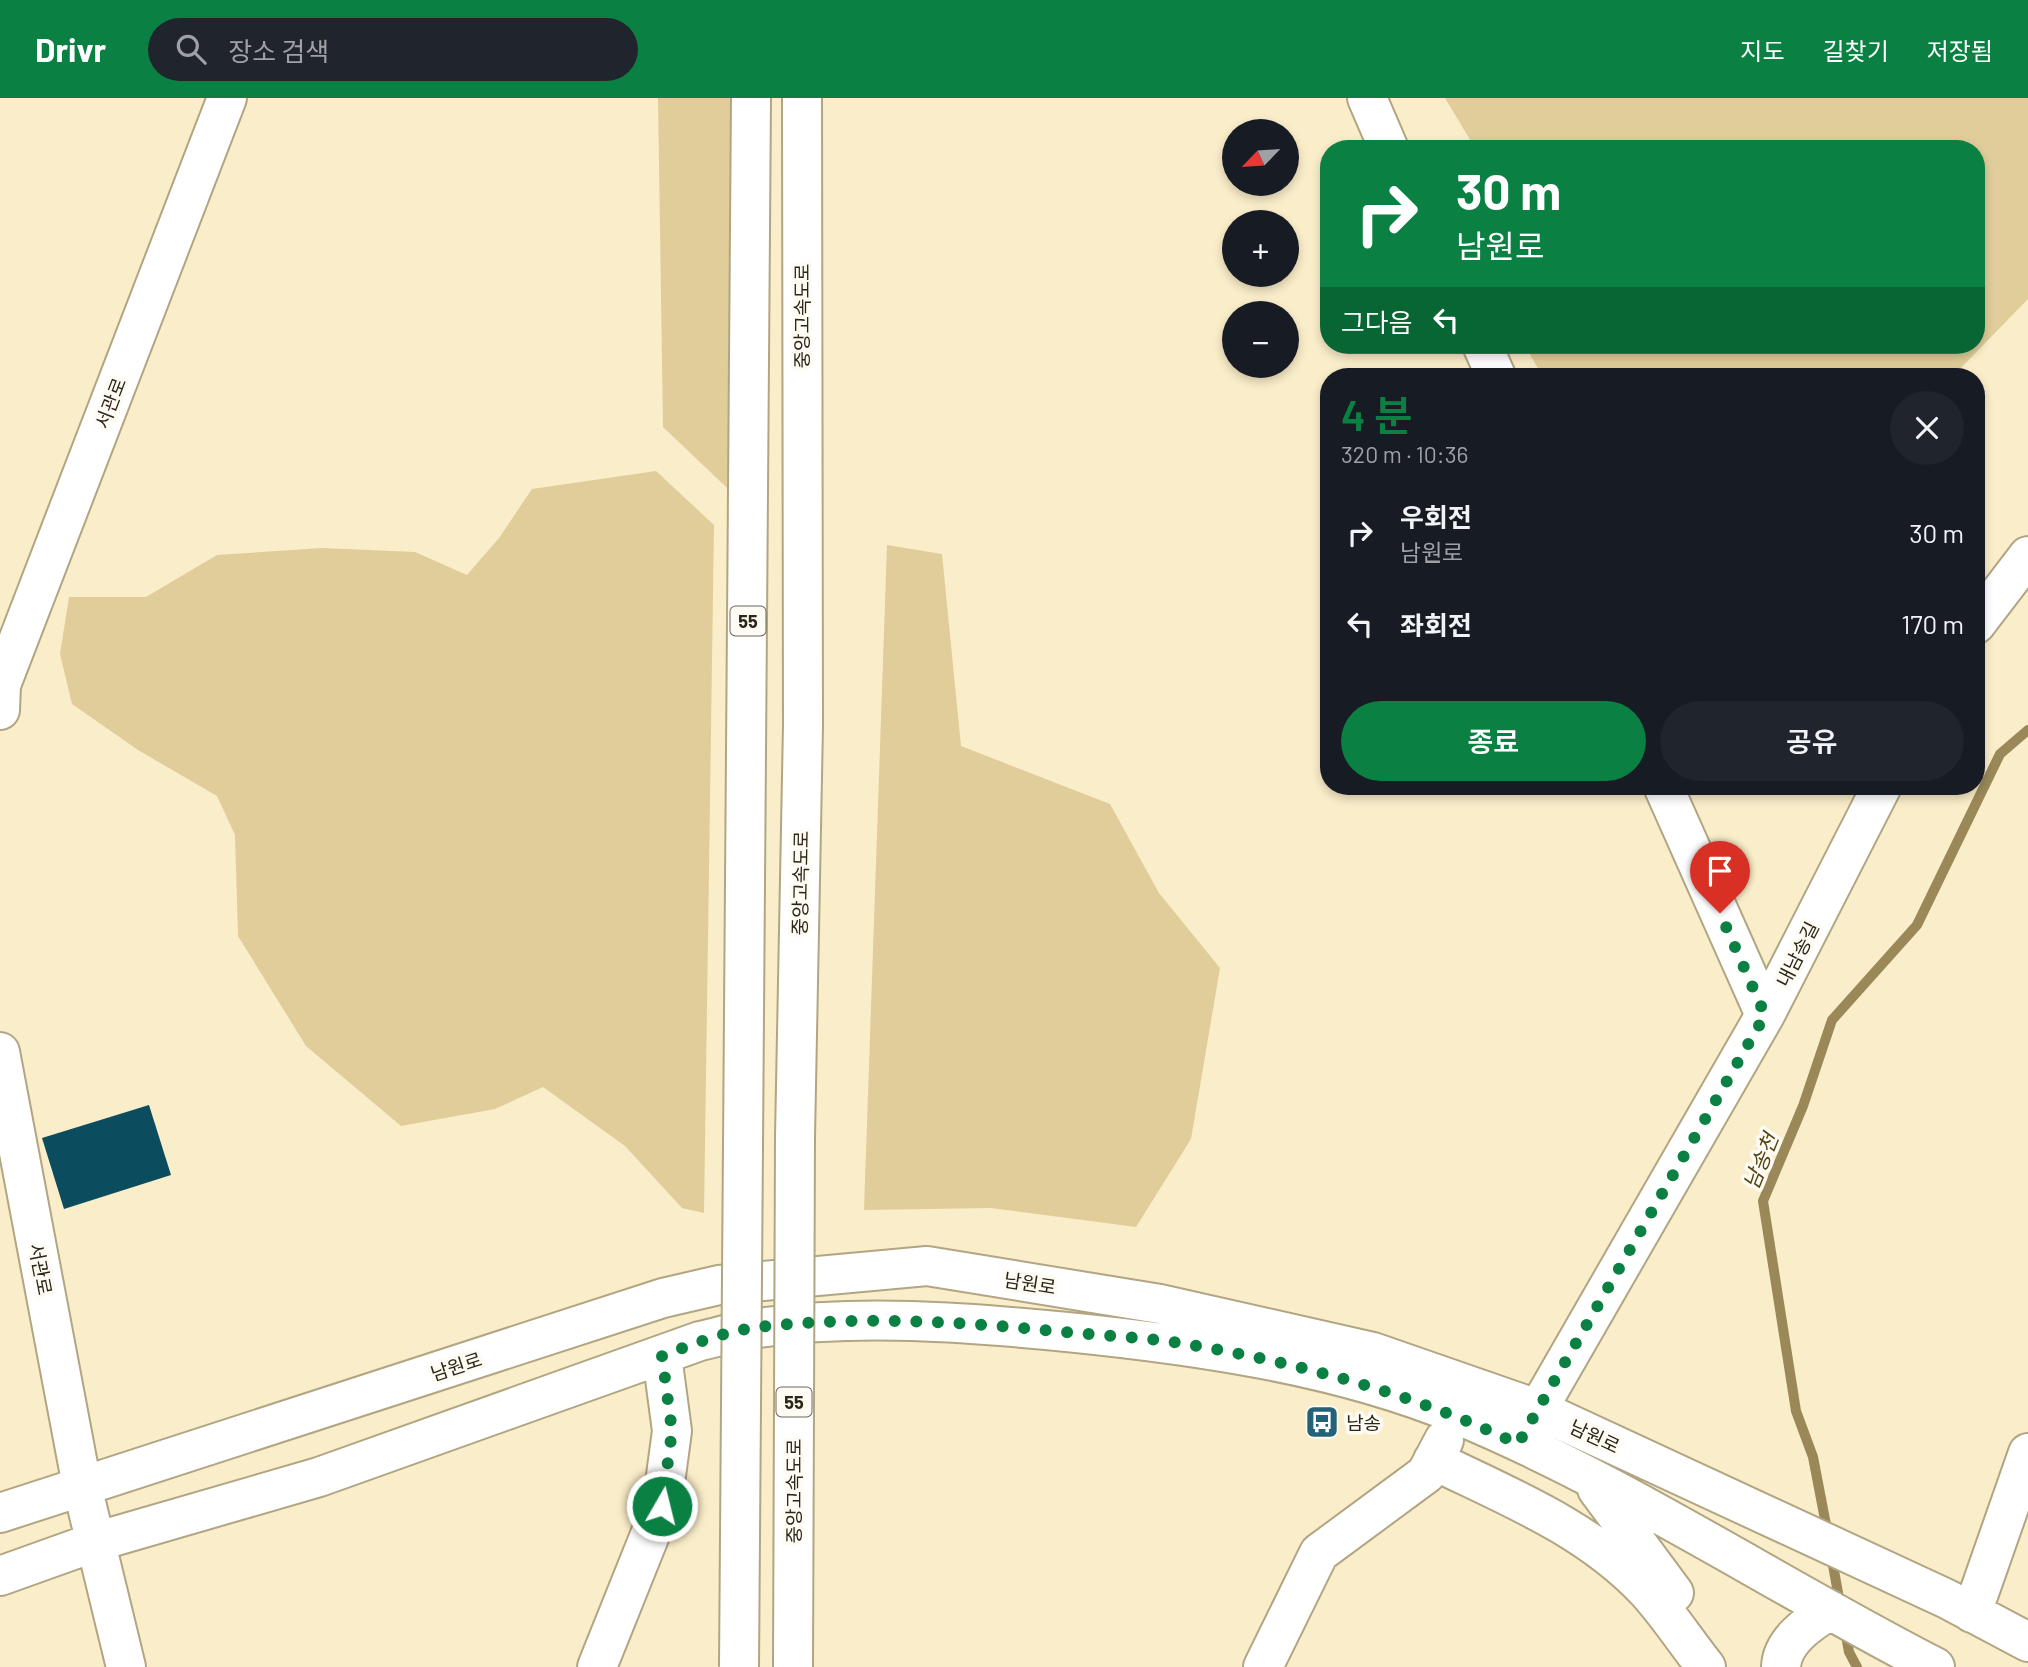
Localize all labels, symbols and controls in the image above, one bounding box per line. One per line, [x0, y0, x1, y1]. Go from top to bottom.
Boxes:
search box [148, 18, 638, 81]
text: Drivr [35, 29, 106, 69]
icon: search [172, 30, 210, 68]
text: 장소 검색 [228, 35, 329, 66]
text: 지도 [1740, 36, 1785, 65]
text: 길찾기 [1823, 36, 1889, 65]
text: 저장됨 [1927, 36, 1993, 65]
north arrow [1222, 119, 1298, 196]
map controls [1222, 119, 1299, 378]
text: 30 m [1456, 161, 1561, 220]
icon: right [1341, 168, 1432, 259]
button: + [1222, 210, 1299, 287]
text: 남원로 [1456, 226, 1544, 264]
street label: 중앙고속도로 [790, 264, 813, 368]
button: − [1222, 301, 1299, 378]
icon: left [1427, 301, 1465, 339]
text: 그다음 [1341, 306, 1413, 337]
street label: 서관로 [90, 374, 130, 432]
text: 4 분 [1341, 389, 1413, 439]
button: close [1890, 391, 1964, 465]
text: 320 m · 10:36 [1341, 440, 1468, 468]
text: 우회전 [1400, 501, 1472, 532]
icon: right [1341, 514, 1379, 552]
text: 30 m [1909, 517, 1964, 548]
text: 남원로 [1400, 538, 1463, 566]
icon: left [1341, 605, 1379, 643]
road number: 55 [730, 606, 766, 636]
text: 170 m [1901, 608, 1964, 639]
text: 좌회전 [1400, 609, 1472, 640]
button: 종료 [1341, 701, 1646, 781]
button: 공유 [1660, 701, 1964, 781]
street label: 중앙고속도로 [788, 830, 812, 936]
pin [1690, 841, 1750, 913]
icon: arrive [1701, 852, 1739, 890]
street label: 내남송길 [1771, 918, 1823, 990]
water label: 남송천 [1738, 1127, 1783, 1193]
street label: 서관로 [25, 1241, 57, 1297]
street label: 남원로 [1002, 1268, 1058, 1298]
street label: 남원로 [428, 1347, 484, 1385]
road number: 55 [776, 1387, 812, 1416]
bus stop icon: 남송 [1303, 1403, 1341, 1441]
place label: 남송 [1346, 1411, 1381, 1434]
street label: 남원로 [1566, 1414, 1624, 1458]
street label: 중앙고속도로 [782, 1439, 805, 1543]
position arrow [625, 1469, 699, 1543]

